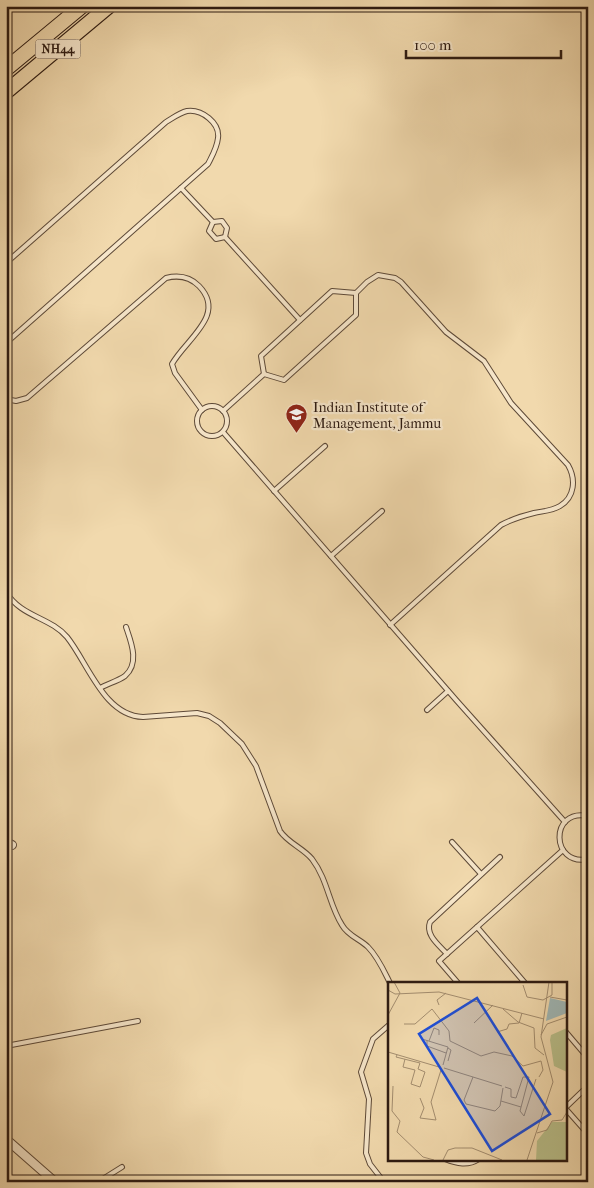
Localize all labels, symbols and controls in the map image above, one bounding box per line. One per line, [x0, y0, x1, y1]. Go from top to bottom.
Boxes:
scale bar [406, 28, 562, 60]
text: 100 m [414, 36, 452, 54]
road number: NH44 [36, 40, 80, 59]
place label: Indian Institute of Management, Jammu [313, 399, 441, 432]
school or university icon: Indian Institute of Management, Jammu [285, 403, 309, 434]
inset map [388, 982, 566, 1160]

